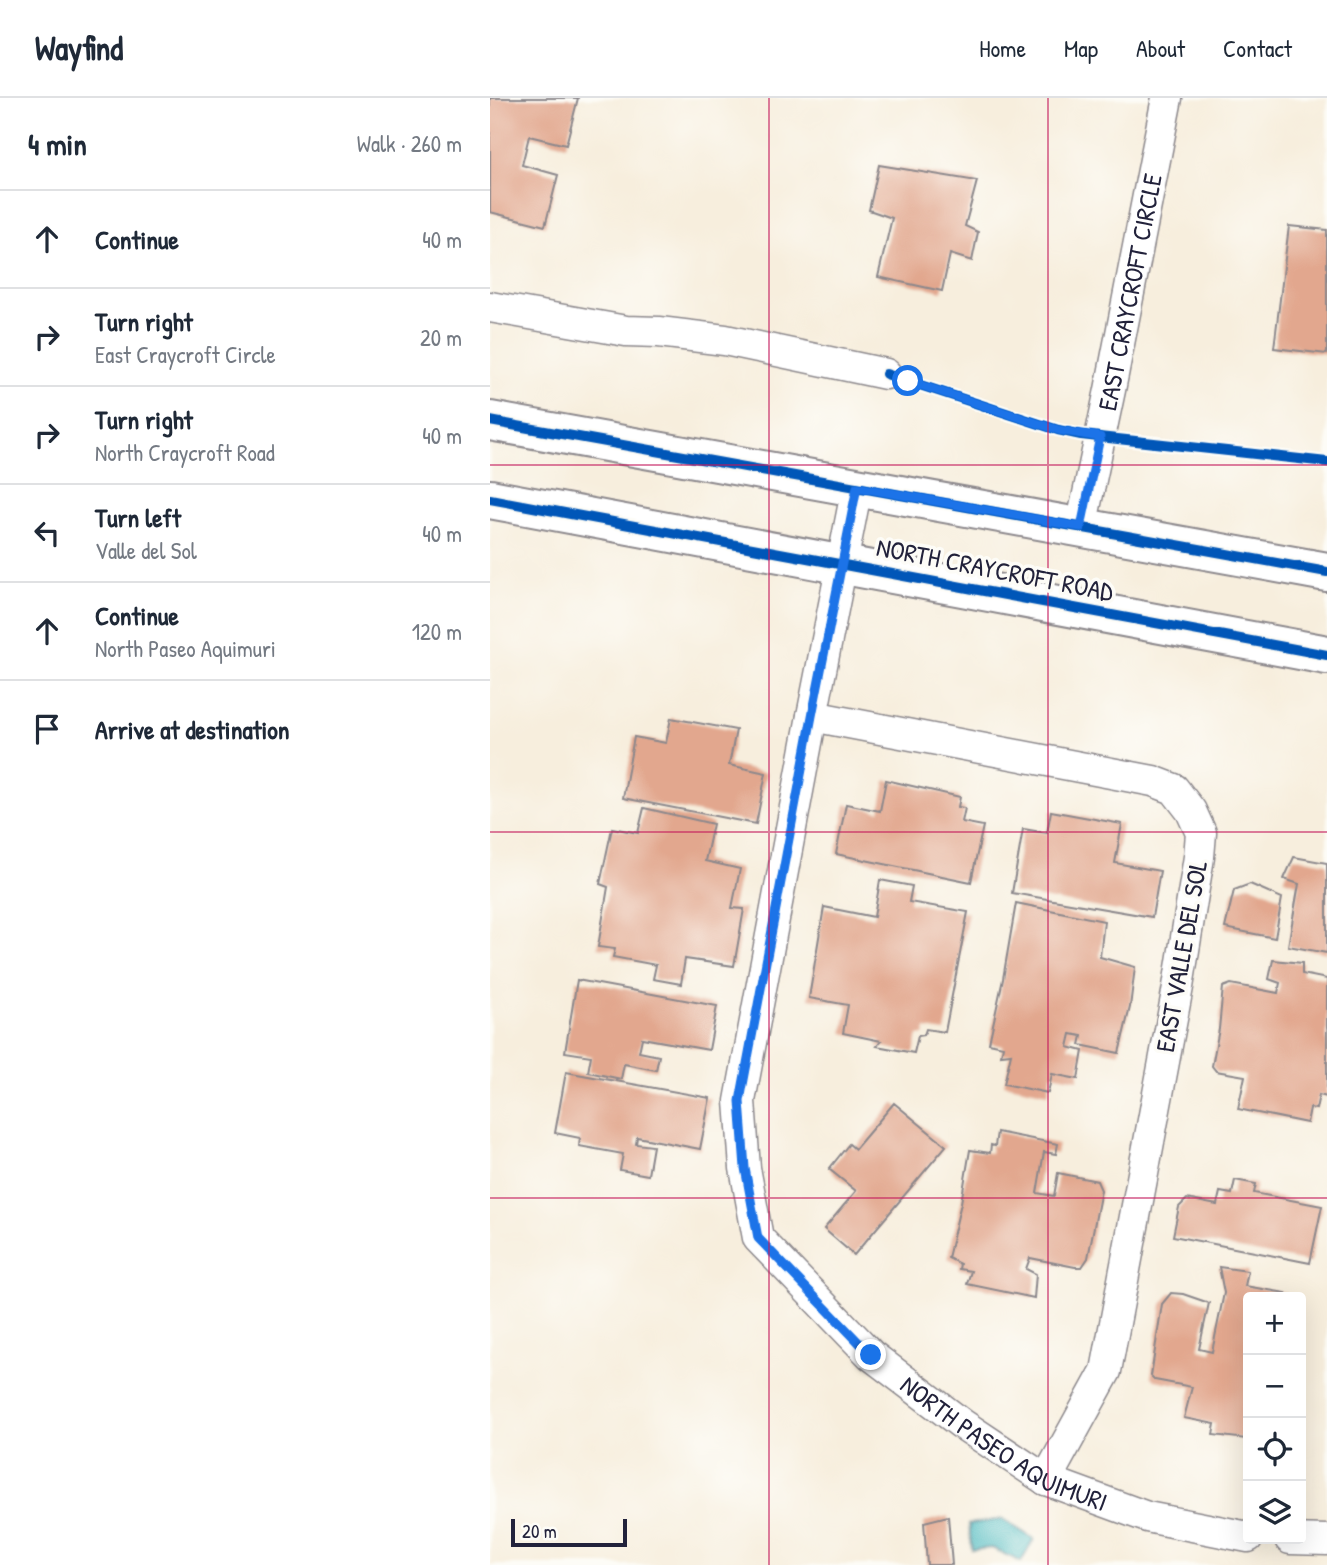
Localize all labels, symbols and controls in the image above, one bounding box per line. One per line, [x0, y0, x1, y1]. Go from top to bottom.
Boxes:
text: Wayfind [35, 26, 123, 70]
text: Home [979, 32, 1026, 64]
text: Map [1064, 32, 1098, 64]
text: About [1136, 32, 1185, 64]
text: Contact [1223, 32, 1292, 64]
text: 4 min [28, 124, 87, 164]
text: Walk · 260 m [357, 128, 462, 159]
street label: EAST CRAYCROFT CIRCLE [1089, 170, 1169, 414]
icon: ahead [28, 220, 66, 258]
text: Continue [95, 222, 179, 257]
text: 40 m [422, 224, 462, 255]
text: Turn right [95, 304, 193, 339]
icon: right [28, 318, 66, 356]
text: 20 m [420, 322, 462, 353]
text: East Craycroft Circle [95, 339, 276, 370]
route start [892, 365, 923, 396]
text: Turn right [95, 402, 193, 437]
icon: right [28, 416, 66, 454]
text: 40 m [422, 420, 462, 451]
text: North Craycroft Road [95, 437, 275, 468]
text: Turn left [95, 500, 181, 535]
icon: left [28, 514, 66, 552]
text: 40 m [422, 518, 462, 549]
street label: NORTH CRAYCROFT ROAD [874, 529, 1117, 609]
text: Valle del Sol [95, 535, 197, 566]
text: Continue [95, 598, 179, 633]
icon: ahead [28, 612, 66, 650]
text: 120 m [412, 616, 462, 647]
text: North Paseo Aquimuri [95, 633, 276, 664]
icon: arrive [28, 710, 66, 748]
text: Arrive at destination [95, 712, 290, 747]
street label: EAST VALLE DEL SOL [1147, 857, 1215, 1055]
map controls [1243, 1292, 1306, 1544]
button: + [1243, 1292, 1306, 1355]
route end [855, 1339, 886, 1370]
button: − [1243, 1355, 1306, 1418]
street label: NORTH PASEO AQUIMURI [894, 1367, 1113, 1519]
button: locate [1243, 1418, 1306, 1481]
button: layers [1243, 1481, 1306, 1544]
scale bar [511, 1516, 626, 1548]
text: 20 m [522, 1518, 557, 1544]

